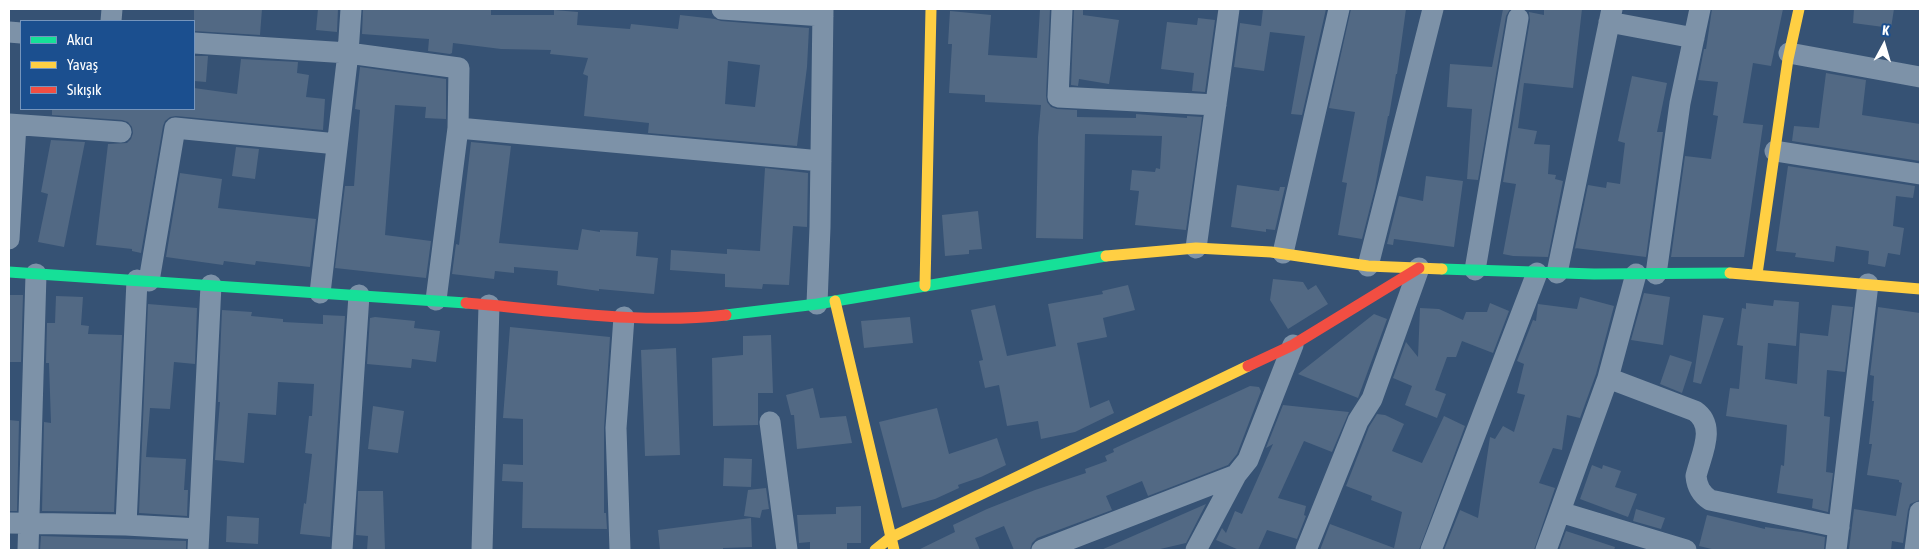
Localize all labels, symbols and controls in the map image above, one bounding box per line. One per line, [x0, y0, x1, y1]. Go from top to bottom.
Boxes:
legend [20, 20, 195, 110]
north arrow [1859, 20, 1909, 70]
text: K [1881, 22, 1890, 38]
text: Akıcı [67, 31, 93, 48]
text: Yavaş [67, 56, 98, 73]
text: Sıkışık [67, 81, 102, 98]

